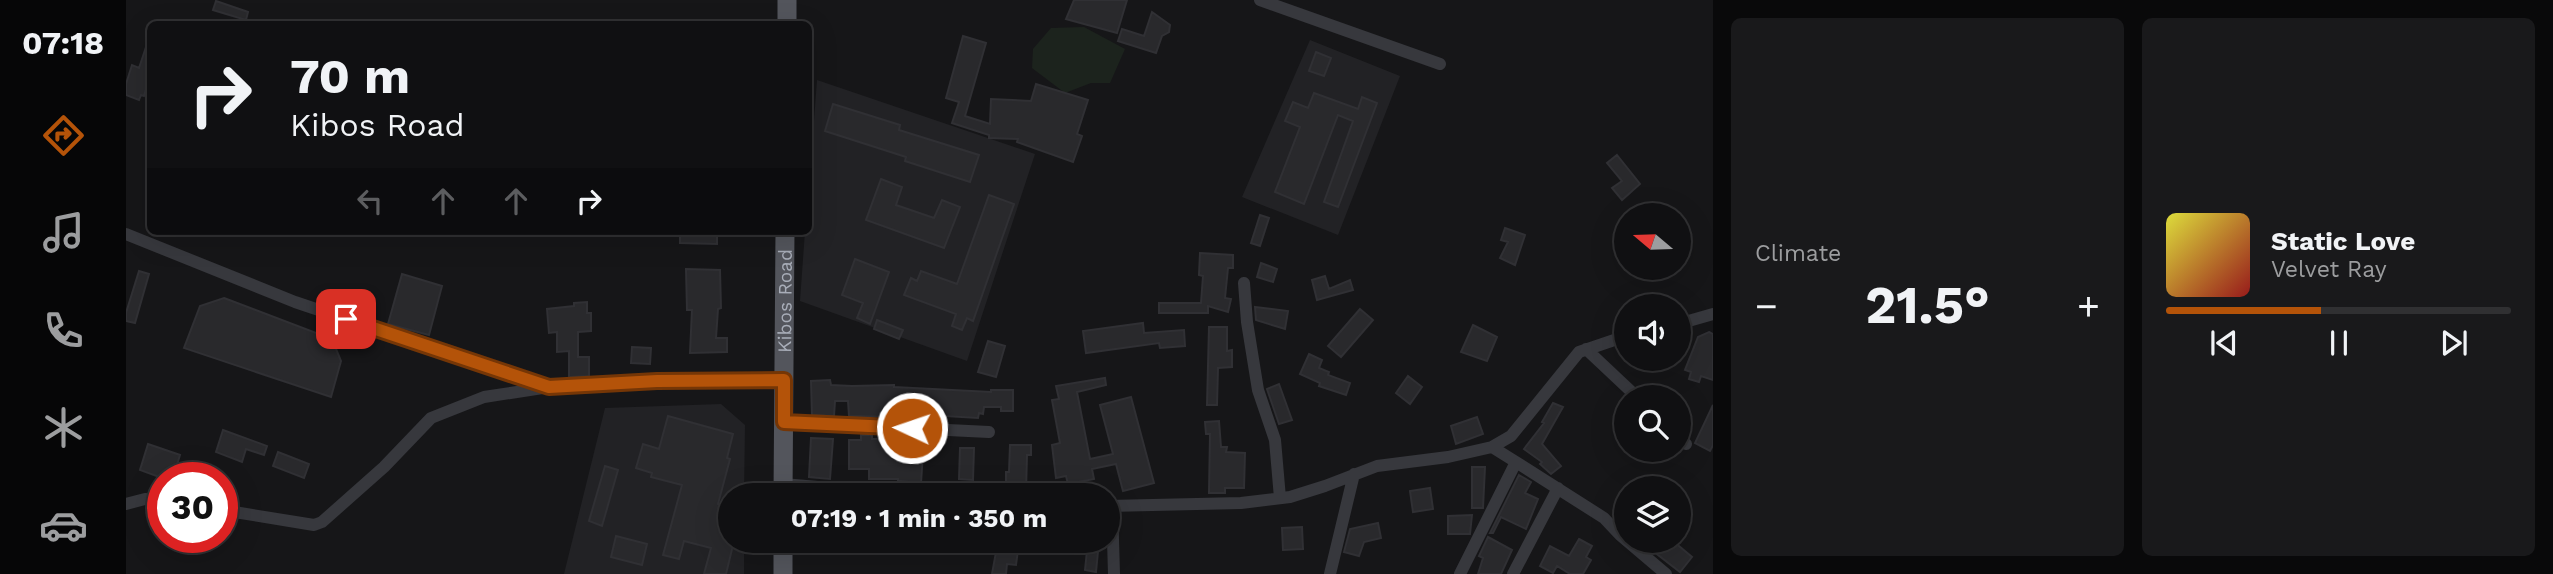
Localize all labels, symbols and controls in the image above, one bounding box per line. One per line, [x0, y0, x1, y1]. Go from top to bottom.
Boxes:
text: 07:18 [22, 24, 104, 62]
text: 70 m [290, 47, 410, 105]
icon: right [175, 49, 266, 140]
text: Kibos Road [290, 106, 465, 144]
icon: directions [39, 111, 88, 160]
icon: left [351, 182, 389, 220]
icon: ahead [424, 182, 462, 220]
icon: ahead [497, 182, 535, 220]
icon: right [570, 182, 608, 220]
north arrow [1614, 203, 1690, 280]
map controls [1614, 203, 1691, 553]
icon: music [39, 208, 88, 257]
text: Static Love [2271, 226, 2415, 256]
text: Climate [1755, 240, 1841, 267]
street label: Kibos Road [773, 249, 797, 353]
text: Velvet Ray [2271, 256, 2387, 283]
text: 21.5° [1865, 275, 1990, 336]
text: − [1755, 284, 1778, 328]
text: + [2077, 284, 2100, 328]
pin [316, 289, 376, 349]
button: sound [1614, 294, 1691, 371]
icon: arrive [327, 300, 365, 338]
icon: phone [39, 306, 88, 355]
icon: previous [2205, 324, 2243, 362]
icon: pause [2320, 324, 2358, 362]
icon: next [2435, 324, 2473, 362]
button: search [1614, 385, 1691, 462]
position arrow [875, 391, 949, 465]
icon: climate [39, 403, 88, 452]
speed limit sign: 30 [147, 462, 238, 553]
button: layers [1614, 476, 1691, 553]
icon: car [39, 501, 88, 550]
text: 07:19 · 1 min · 350 m [791, 503, 1047, 533]

